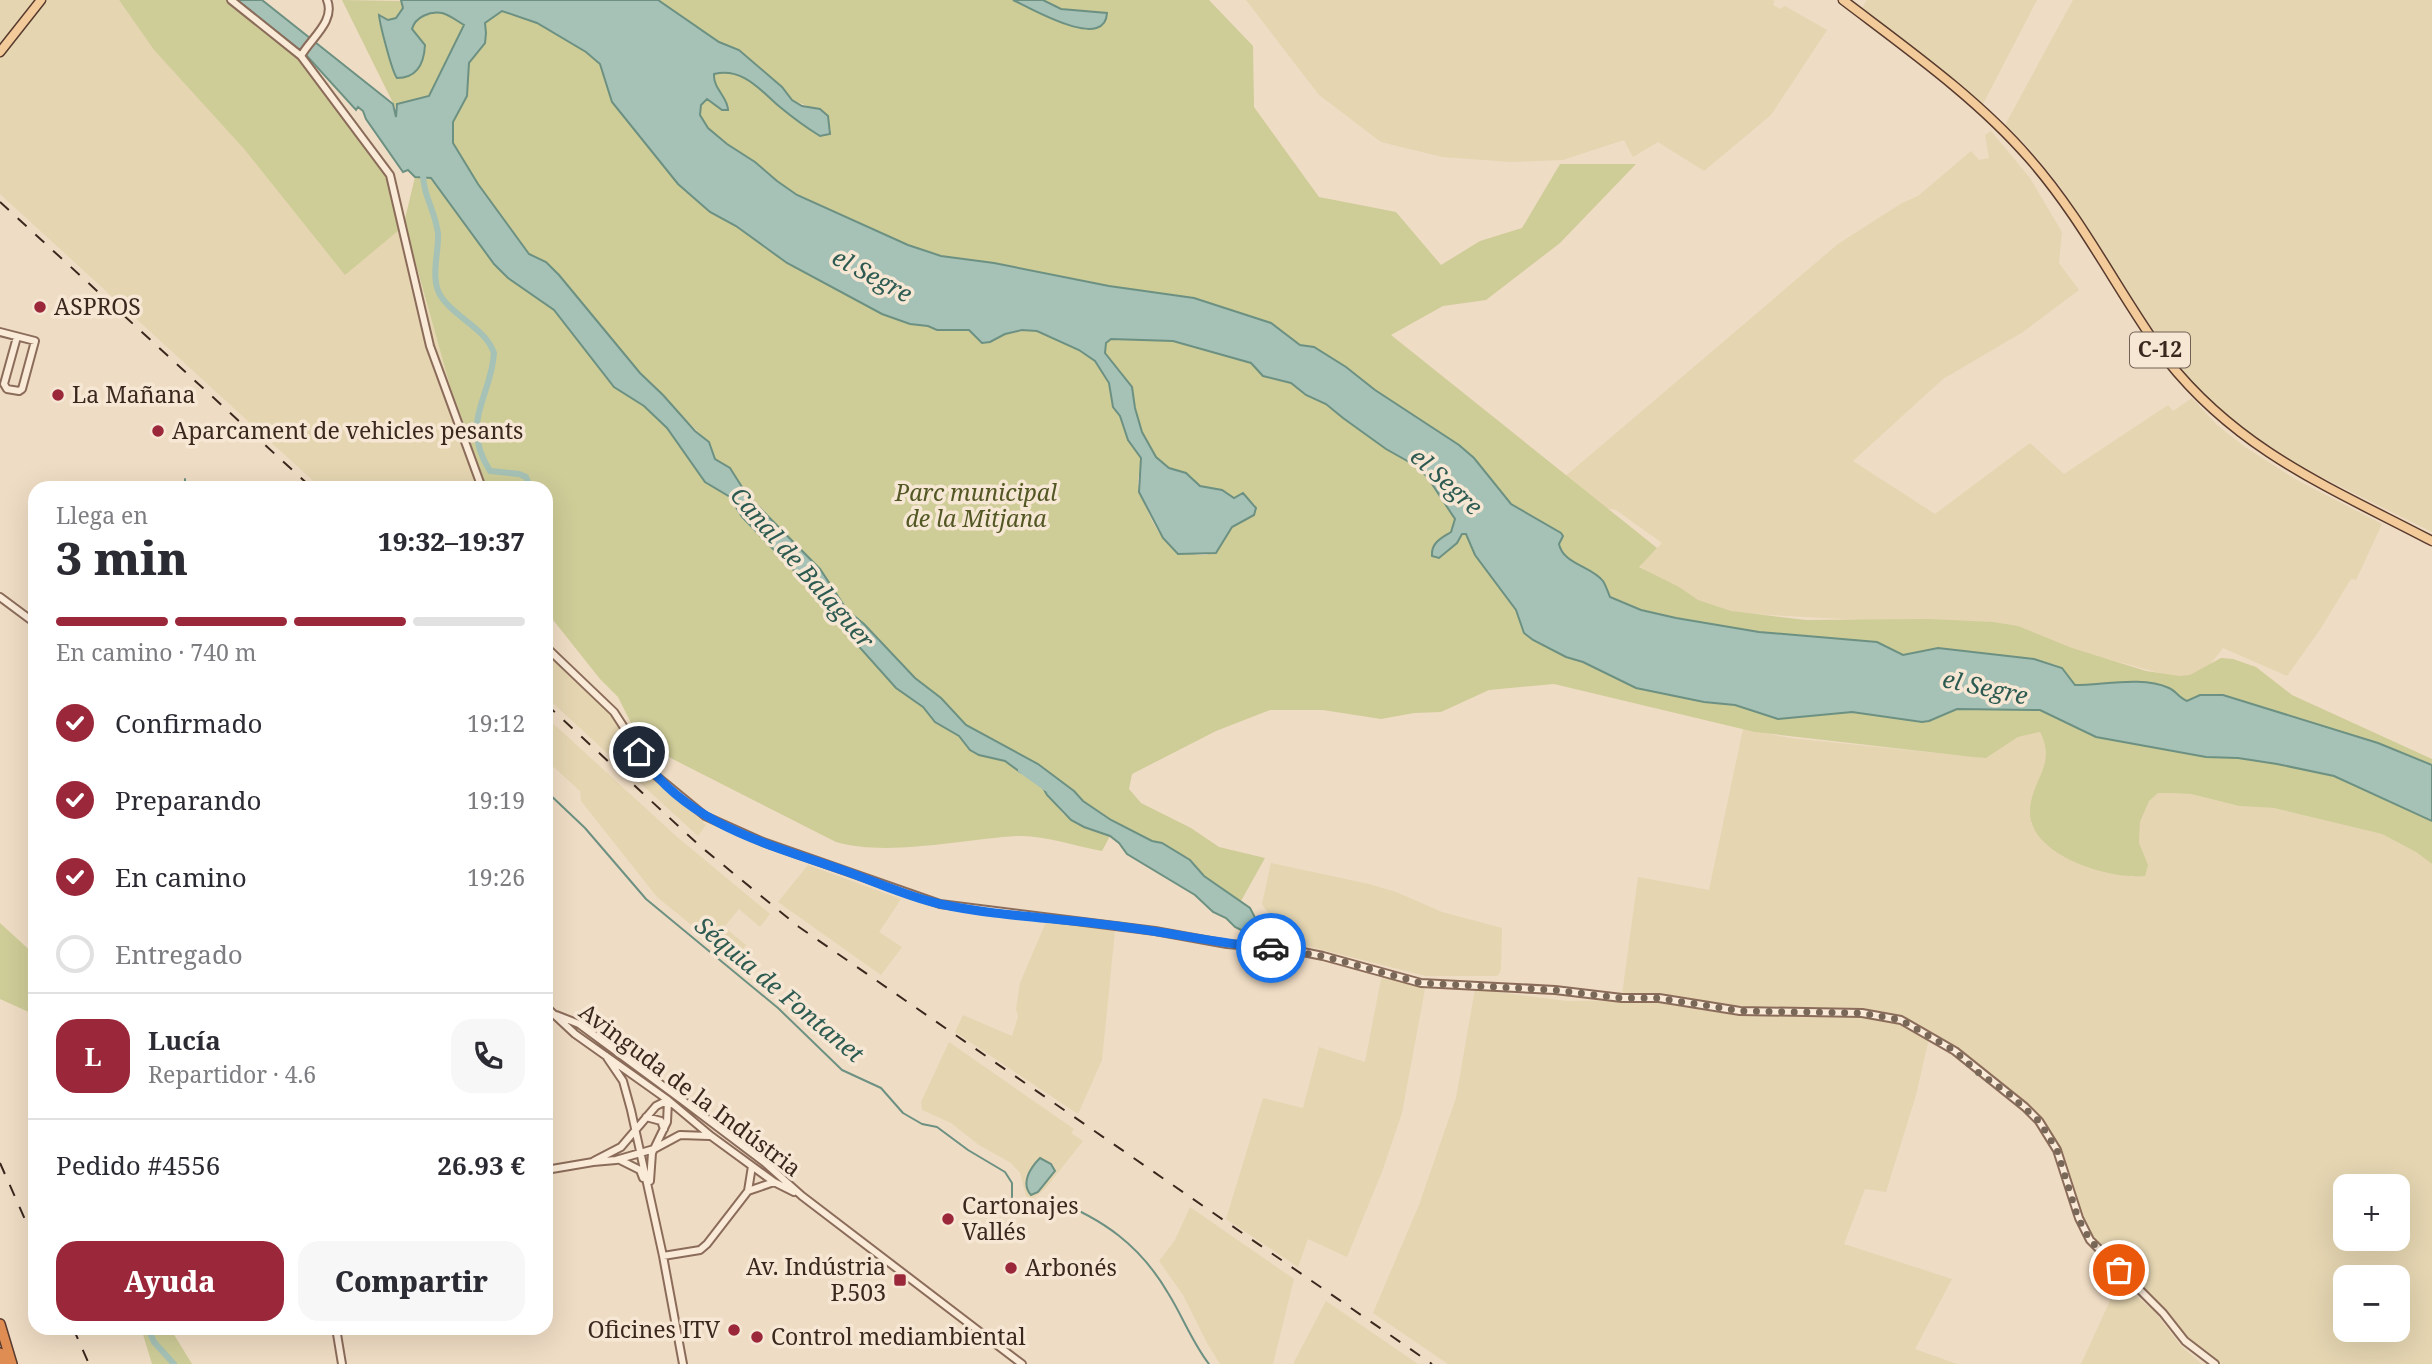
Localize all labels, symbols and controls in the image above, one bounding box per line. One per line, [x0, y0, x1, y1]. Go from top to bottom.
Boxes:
water label: el Segre [827, 240, 919, 310]
place label: ASPROS [54, 290, 141, 322]
marker: ASPROS [32, 299, 48, 315]
road number: C-12 [2130, 332, 2190, 368]
place label: La Mañana [72, 378, 195, 410]
marker: La Mañana [50, 387, 66, 403]
place label: Aparcament de vehicles pesants [172, 414, 524, 446]
marker: Aparcament de vehicles pesants [150, 423, 166, 439]
water label: el Segre [1404, 440, 1490, 522]
park label: Parc municipal de la Mitjana [894, 476, 1057, 534]
water label: Canal de Balaguer [724, 479, 883, 656]
text: Llega en [56, 499, 148, 531]
text: 19:32–19:37 [378, 523, 525, 559]
text: 3 min [56, 526, 188, 588]
text: En camino · 740 m [56, 636, 257, 668]
water label: el Segre [1940, 661, 2031, 712]
icon: check [56, 704, 94, 742]
text: Confirmado [115, 705, 262, 741]
text: 19:12 [467, 707, 525, 739]
pin [609, 722, 669, 782]
icon: home [620, 733, 658, 771]
icon: check [56, 781, 94, 819]
text: Preparando [115, 782, 262, 818]
text: 19:19 [467, 784, 525, 816]
icon: check [56, 858, 94, 896]
text: En camino [115, 859, 247, 895]
text: 19:26 [467, 861, 525, 893]
water label: Séquia de Fontanet [688, 908, 872, 1069]
courier [1236, 913, 1306, 983]
icon: car [1252, 929, 1290, 967]
text: Entregado [115, 936, 243, 972]
street label: Avinguda de la Indústria [573, 995, 808, 1183]
button: phone [451, 1019, 525, 1093]
text: Lucía [148, 1022, 221, 1058]
text: L [84, 1038, 102, 1074]
text: Repartidor · 4.6 [148, 1058, 316, 1090]
text: Pedido #4556 [56, 1147, 220, 1183]
text: 26.93 € [437, 1147, 525, 1183]
map controls [2333, 1174, 2410, 1342]
button: + [2333, 1174, 2410, 1251]
place label: Cartonajes Vallés [962, 1189, 1079, 1247]
marker: Cartonajes Vallés [940, 1211, 956, 1227]
pin [2089, 1240, 2149, 1300]
button: Ayuda [56, 1241, 284, 1321]
button: Compartir [298, 1241, 525, 1321]
place label: Av. Indústria P.503 [746, 1250, 886, 1308]
place label: Arbonés [1025, 1251, 1117, 1283]
icon: bag [2100, 1251, 2138, 1289]
marker: Arbonés [1003, 1260, 1019, 1276]
button: − [2333, 1265, 2410, 1342]
marker: Av. Indústria P.503 [892, 1272, 908, 1288]
place label: Oficines ITV [587, 1313, 720, 1345]
place label: Control mediambiental [771, 1320, 1026, 1352]
marker: Oficines ITV [726, 1322, 742, 1338]
marker: Control mediambiental [749, 1329, 765, 1345]

